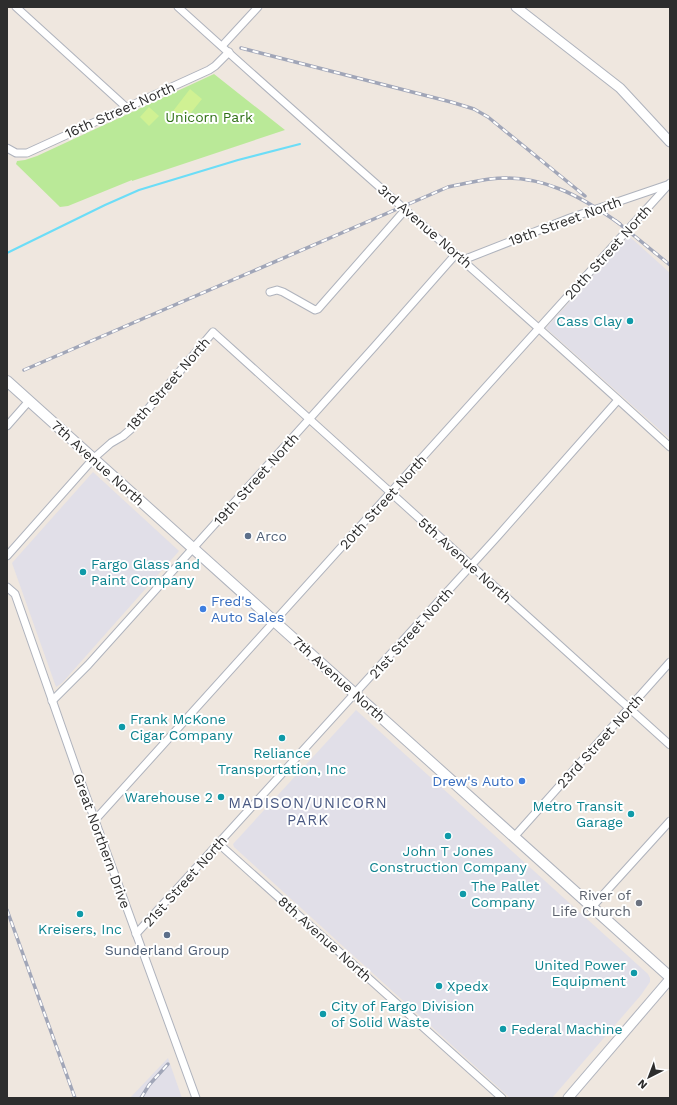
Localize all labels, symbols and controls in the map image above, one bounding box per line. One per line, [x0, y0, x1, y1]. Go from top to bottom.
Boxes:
street label: 16th Street North [63, 79, 177, 141]
park label: Unicorn Park [165, 109, 253, 125]
street label: 3rd Avenue North [375, 181, 475, 271]
street label: 19th Street North [506, 193, 624, 249]
street label: 20th Street North [561, 202, 655, 302]
place label: Cass Clay [556, 313, 623, 329]
marker: Cass Clay [625, 316, 635, 326]
street label: 18th Street North [123, 334, 213, 434]
street label: 7th Avenue North [48, 417, 148, 509]
street label: 19th Street North [210, 430, 302, 528]
street label: 20th Street North [336, 452, 430, 552]
street label: 5th Avenue North [415, 514, 515, 606]
place label: Arco [256, 528, 287, 544]
marker: Arco [243, 531, 253, 541]
place label: Fargo Glass and Paint Company [91, 556, 200, 588]
marker: Fargo Glass and Paint Company [78, 567, 88, 577]
street label: 21st Street North [366, 584, 456, 682]
place label: Fred's Auto Sales [211, 593, 284, 625]
marker: Fred's Auto Sales [198, 604, 208, 614]
street label: 7th Avenue North [289, 633, 389, 725]
street label: 23rd Street North [554, 691, 646, 791]
place label: Frank McKone Cigar Company [130, 711, 233, 743]
marker: Frank McKone Cigar Company [117, 722, 127, 732]
marker: Reliance Transportation, Inc [277, 733, 287, 743]
place label: Reliance Transportation, Inc [218, 745, 347, 777]
street label: Great Northern Drive [70, 771, 134, 911]
place label: Drew's Auto [432, 773, 514, 789]
marker: Drew's Auto [517, 776, 527, 786]
place label: Warehouse 2 [125, 789, 213, 805]
marker: Warehouse 2 [216, 792, 226, 802]
district label: MADISON/UNICORN PARK [228, 794, 388, 829]
place label: Metro Transit Garage [533, 798, 623, 830]
marker: Metro Transit Garage [626, 809, 636, 819]
marker: John T Jones Construction Company [443, 831, 453, 841]
street label: 21st Street North [140, 832, 230, 930]
place label: John T Jones Construction Company [369, 843, 527, 875]
place label: The Pallet Company [471, 878, 540, 910]
place label: River of Life Church [552, 887, 631, 919]
marker: The Pallet Company [458, 889, 468, 899]
street label: 8th Avenue North [275, 893, 375, 985]
marker: River of Life Church [634, 898, 644, 908]
marker: Kreisers, Inc [75, 909, 85, 919]
place label: Kreisers, Inc [38, 921, 122, 937]
marker: Sunderland Group [162, 930, 172, 940]
place label: Sunderland Group [105, 942, 229, 958]
place label: United Power Equipment [534, 957, 626, 989]
marker: United Power Equipment [629, 968, 639, 978]
place label: Xpedx [447, 978, 488, 994]
marker: Xpedx [434, 981, 444, 991]
place label: City of Fargo Division of Solid Waste [331, 998, 475, 1030]
marker: City of Fargo Division of Solid Waste [318, 1009, 328, 1019]
place label: Federal Machine [511, 1021, 622, 1037]
marker: Federal Machine [498, 1024, 508, 1034]
north arrow [629, 1057, 669, 1097]
text: N [635, 1077, 650, 1092]

